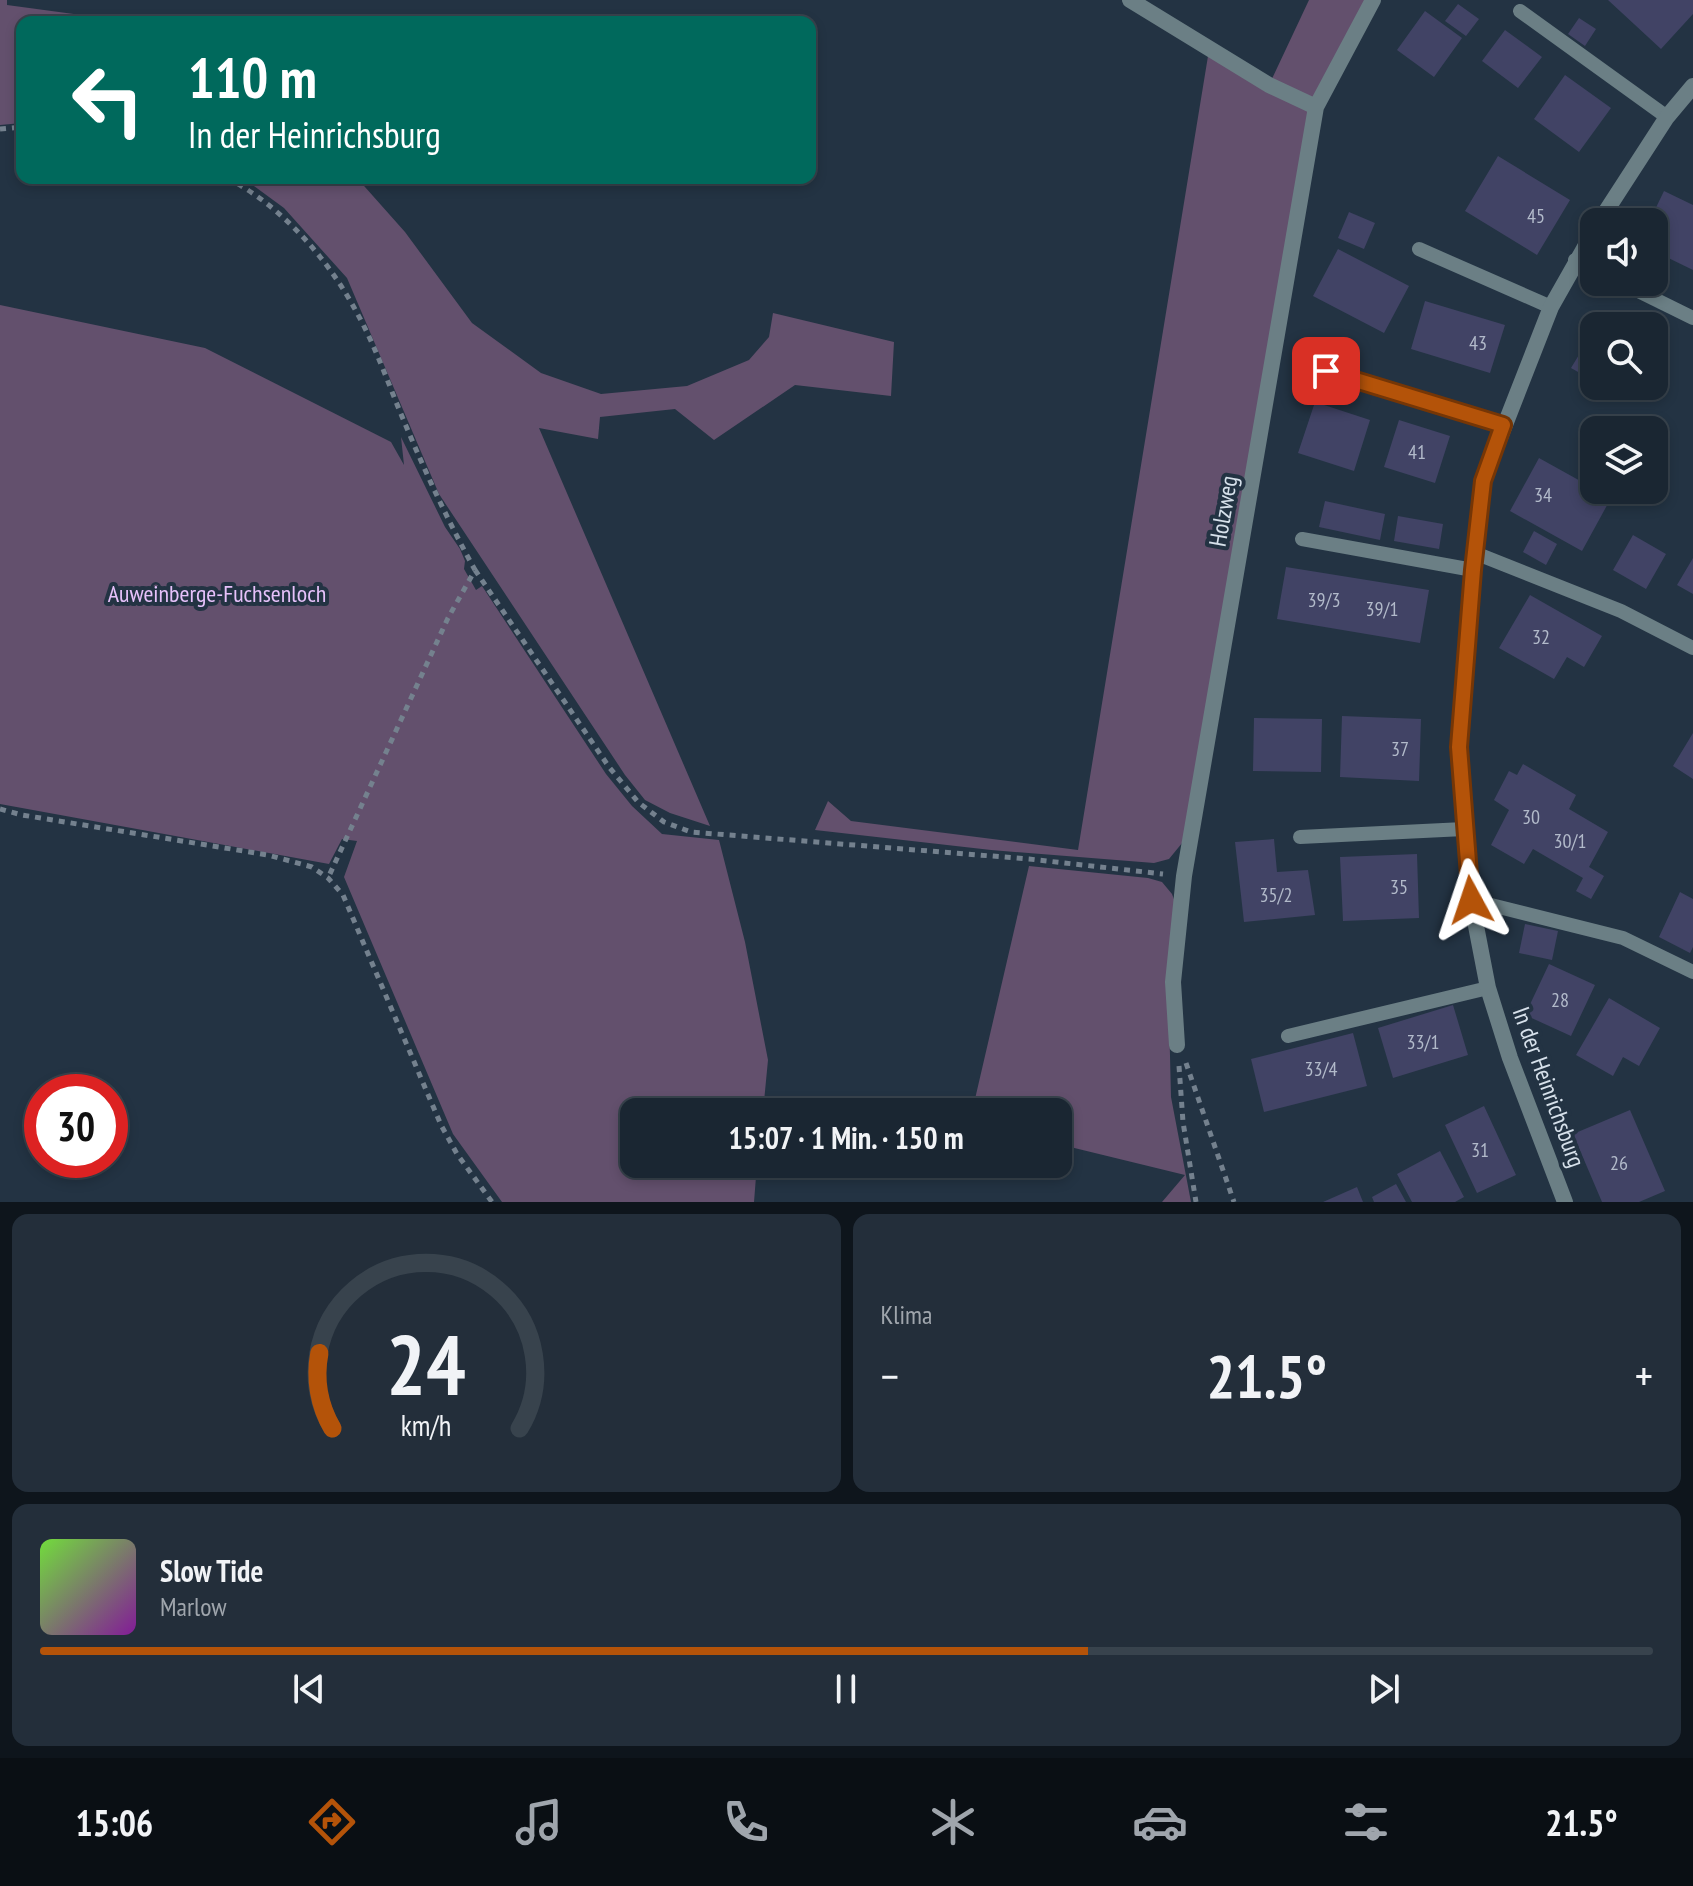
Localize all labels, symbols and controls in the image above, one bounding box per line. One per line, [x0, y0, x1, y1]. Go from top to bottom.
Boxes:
text: 110 m [188, 41, 317, 113]
icon: left [56, 48, 160, 152]
text: In der Heinrichsburg [188, 111, 441, 158]
house number: 45 [1527, 203, 1545, 229]
map controls [1580, 208, 1668, 504]
button: sound [1580, 208, 1668, 296]
button: search [1580, 312, 1668, 400]
house number: 43 [1469, 330, 1487, 356]
pin [1292, 337, 1360, 405]
icon: arrive [1304, 349, 1348, 393]
button: layers [1580, 416, 1668, 504]
house number: 41 [1408, 439, 1426, 465]
street label: Holzweg [1202, 473, 1244, 549]
house number: 34 [1534, 482, 1552, 508]
park label: Auweinberge-Fuchsenloch [108, 578, 326, 609]
house number: 39/3 [1308, 587, 1340, 613]
house number: 39/1 [1366, 596, 1398, 622]
house number: 32 [1532, 624, 1550, 650]
house number: 37 [1391, 736, 1409, 762]
house number: 30 [1522, 804, 1540, 830]
house number: 30/1 [1554, 828, 1586, 854]
position arrow [1429, 858, 1513, 942]
house number: 35 [1390, 874, 1408, 900]
house number: 35/2 [1260, 882, 1292, 908]
house number: 28 [1551, 987, 1569, 1013]
street label: In der Heinrichsburg [1506, 1003, 1592, 1171]
house number: 33/1 [1407, 1029, 1439, 1055]
house number: 33/4 [1305, 1056, 1337, 1082]
speed limit sign: 30 [24, 1074, 128, 1178]
text: 15:07 · 1 Min. · 150 m [728, 1118, 964, 1157]
house number: 31 [1471, 1137, 1489, 1163]
house number: 26 [1610, 1150, 1628, 1176]
text: Klima [881, 1298, 932, 1331]
text: 24 [386, 1310, 466, 1418]
text: 21.5° [1206, 1337, 1327, 1415]
text: − [881, 1347, 899, 1404]
text: + [1635, 1347, 1653, 1404]
text: km/h [401, 1407, 452, 1444]
text: Slow Tide [160, 1551, 263, 1590]
text: Marlow [160, 1590, 226, 1623]
icon: previous [287, 1667, 331, 1711]
icon: pause [824, 1667, 868, 1711]
icon: next [1362, 1667, 1406, 1711]
icon: directions [304, 1794, 360, 1850]
icon: music [511, 1794, 567, 1850]
icon: phone [718, 1794, 774, 1850]
icon: climate [925, 1794, 981, 1850]
icon: car [1132, 1794, 1188, 1850]
icon: filters [1338, 1794, 1394, 1850]
text: 15:06 [75, 1799, 153, 1846]
text: 21.5° [1545, 1799, 1618, 1846]

